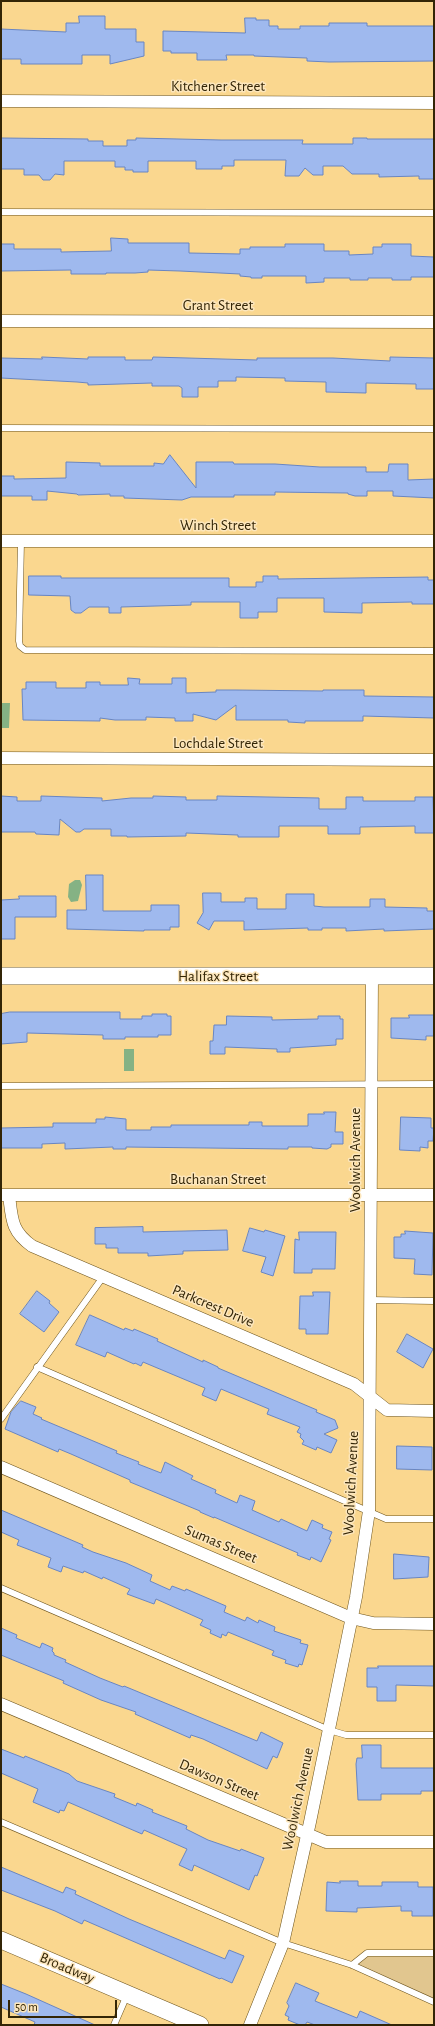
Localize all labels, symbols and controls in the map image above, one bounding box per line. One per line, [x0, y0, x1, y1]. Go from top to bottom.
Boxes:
street label: Kitchener Street [171, 77, 265, 95]
street label: Grant Street [183, 296, 253, 314]
street label: Winch Street [180, 516, 256, 534]
street label: Lochdale Street [173, 734, 263, 752]
street label: Halifax Street [178, 967, 258, 985]
street label: Woolwich Avenue [346, 1108, 364, 1212]
street label: Buchanan Street [170, 1170, 266, 1188]
street label: Parkcrest Drive [169, 1281, 257, 1331]
street label: Woolwich Avenue [339, 1430, 363, 1536]
street label: Sumas Street [182, 1521, 260, 1567]
street label: Woolwich Avenue [278, 1746, 318, 1852]
street label: Dawson Street [176, 1755, 262, 1805]
street label: Broadway [37, 1948, 97, 1988]
scale bar [10, 1992, 119, 2018]
text: 50 m [15, 2001, 38, 2013]

